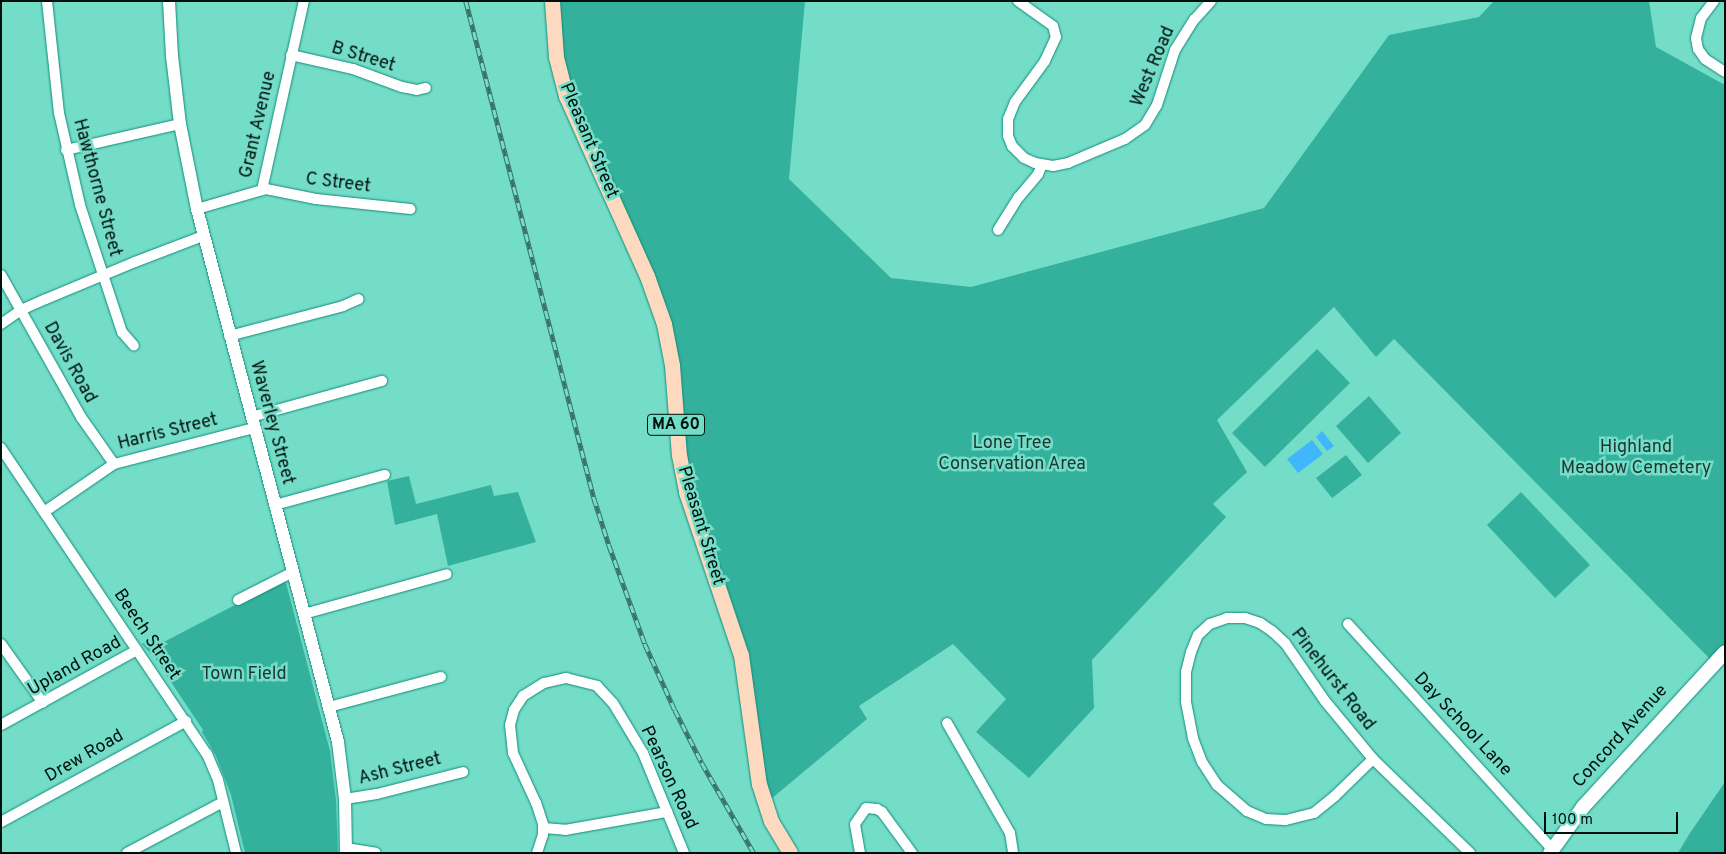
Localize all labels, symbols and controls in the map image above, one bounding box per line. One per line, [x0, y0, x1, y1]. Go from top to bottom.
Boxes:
street label: West Road [1127, 24, 1181, 110]
street label: B Street [328, 38, 398, 78]
street label: Grant Avenue [236, 69, 282, 181]
street label: Pleasant Street [554, 80, 622, 202]
street label: Hawthorne Street [67, 117, 125, 259]
street label: C Street [304, 169, 372, 199]
street label: Davis Road [38, 319, 100, 407]
street label: Waverley Street [244, 359, 298, 487]
street label: Harris Street [116, 410, 220, 456]
road number: MA 60 [646, 412, 706, 438]
park label: Lone Tree Conservation Area [938, 434, 1086, 476]
park label: Highland Meadow Cemetery [1561, 438, 1711, 480]
street label: Pleasant Street [672, 464, 728, 588]
street label: Beech Street [108, 585, 184, 685]
street label: Pinehurst Road [1285, 624, 1379, 736]
street label: Upland Road [25, 632, 125, 702]
park label: Town Field [201, 664, 287, 686]
street label: Day School Lane [1408, 669, 1516, 781]
street label: Concord Avenue [1569, 681, 1673, 793]
street label: Pearson Road [635, 723, 701, 833]
street label: Drew Road [42, 726, 128, 788]
street label: Ash Street [356, 749, 444, 791]
scale bar [1546, 802, 1680, 834]
text: 100 m [1552, 811, 1593, 830]

